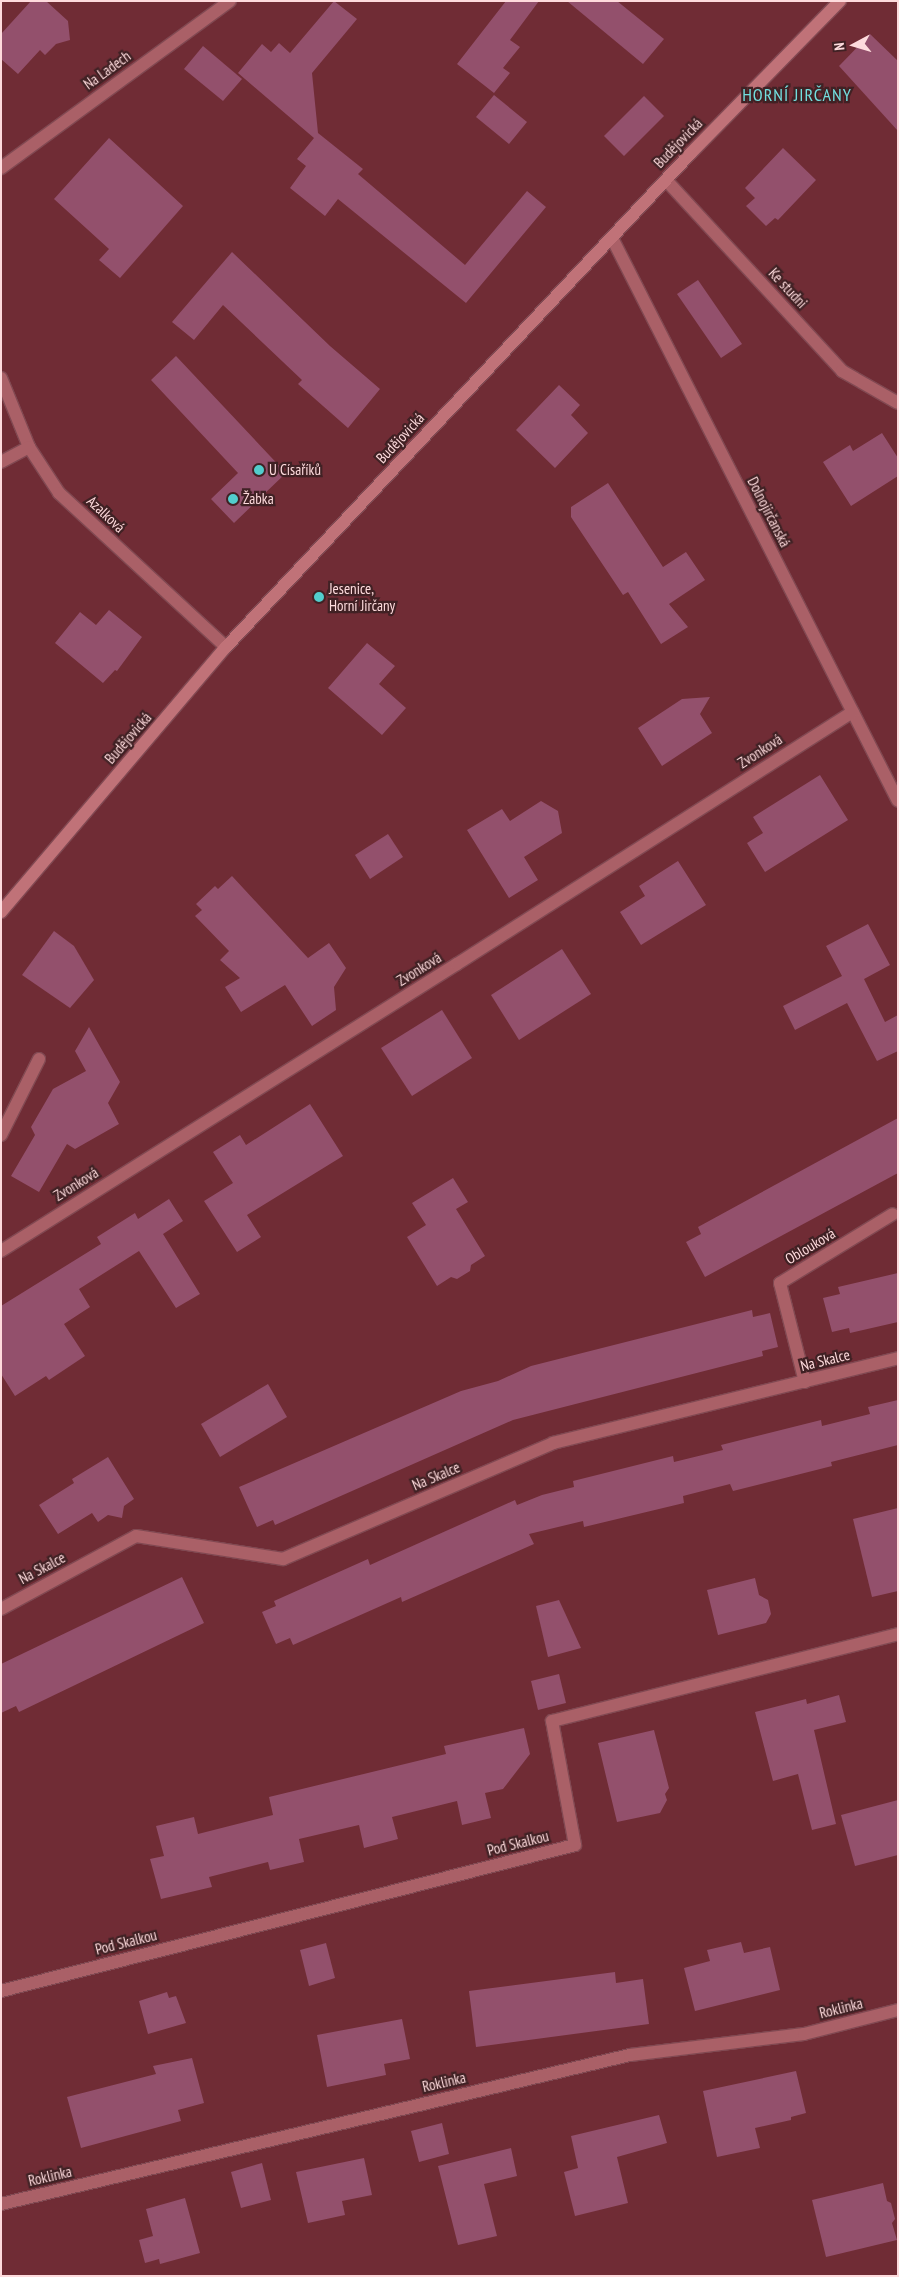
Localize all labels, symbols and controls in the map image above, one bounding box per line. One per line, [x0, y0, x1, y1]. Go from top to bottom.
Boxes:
north arrow [829, 20, 879, 70]
text: N [830, 42, 848, 51]
street label: Na Ladech [80, 47, 134, 93]
district label: HORNÍ JIRČANY [741, 84, 853, 106]
street label: Budějovická [650, 114, 706, 172]
street label: Ke studni [765, 264, 811, 312]
street label: Budějovická [372, 409, 428, 467]
place label: U Císaříků [269, 461, 321, 479]
marker: U Císaříků [253, 464, 265, 476]
street label: Dolnojirčanská [744, 474, 794, 550]
place label: Žabka [243, 490, 274, 508]
street label: Azalková [83, 492, 129, 536]
marker: Žabka [227, 493, 239, 505]
place label: Jesenice, Horní Jirčany [329, 579, 395, 614]
marker: Jesenice, Horní Jirčany [313, 591, 325, 603]
street label: Budějovická [101, 709, 155, 767]
street label: Zvonková [735, 730, 785, 772]
street label: Zvonková [393, 948, 445, 990]
street label: Zvonková [50, 1163, 102, 1205]
street label: Oblouková [782, 1224, 838, 1268]
street label: Na Skalce [798, 1345, 852, 1375]
street label: Na Skalce [409, 1458, 463, 1494]
street label: Na Skalce [16, 1548, 68, 1588]
street label: Pod Skalkou [485, 1827, 551, 1859]
street label: Pod Skalkou [93, 1926, 159, 1958]
street label: Roklinka [817, 1994, 865, 2022]
street label: Roklinka [421, 2068, 467, 2096]
street label: Roklinka [27, 2162, 73, 2190]

